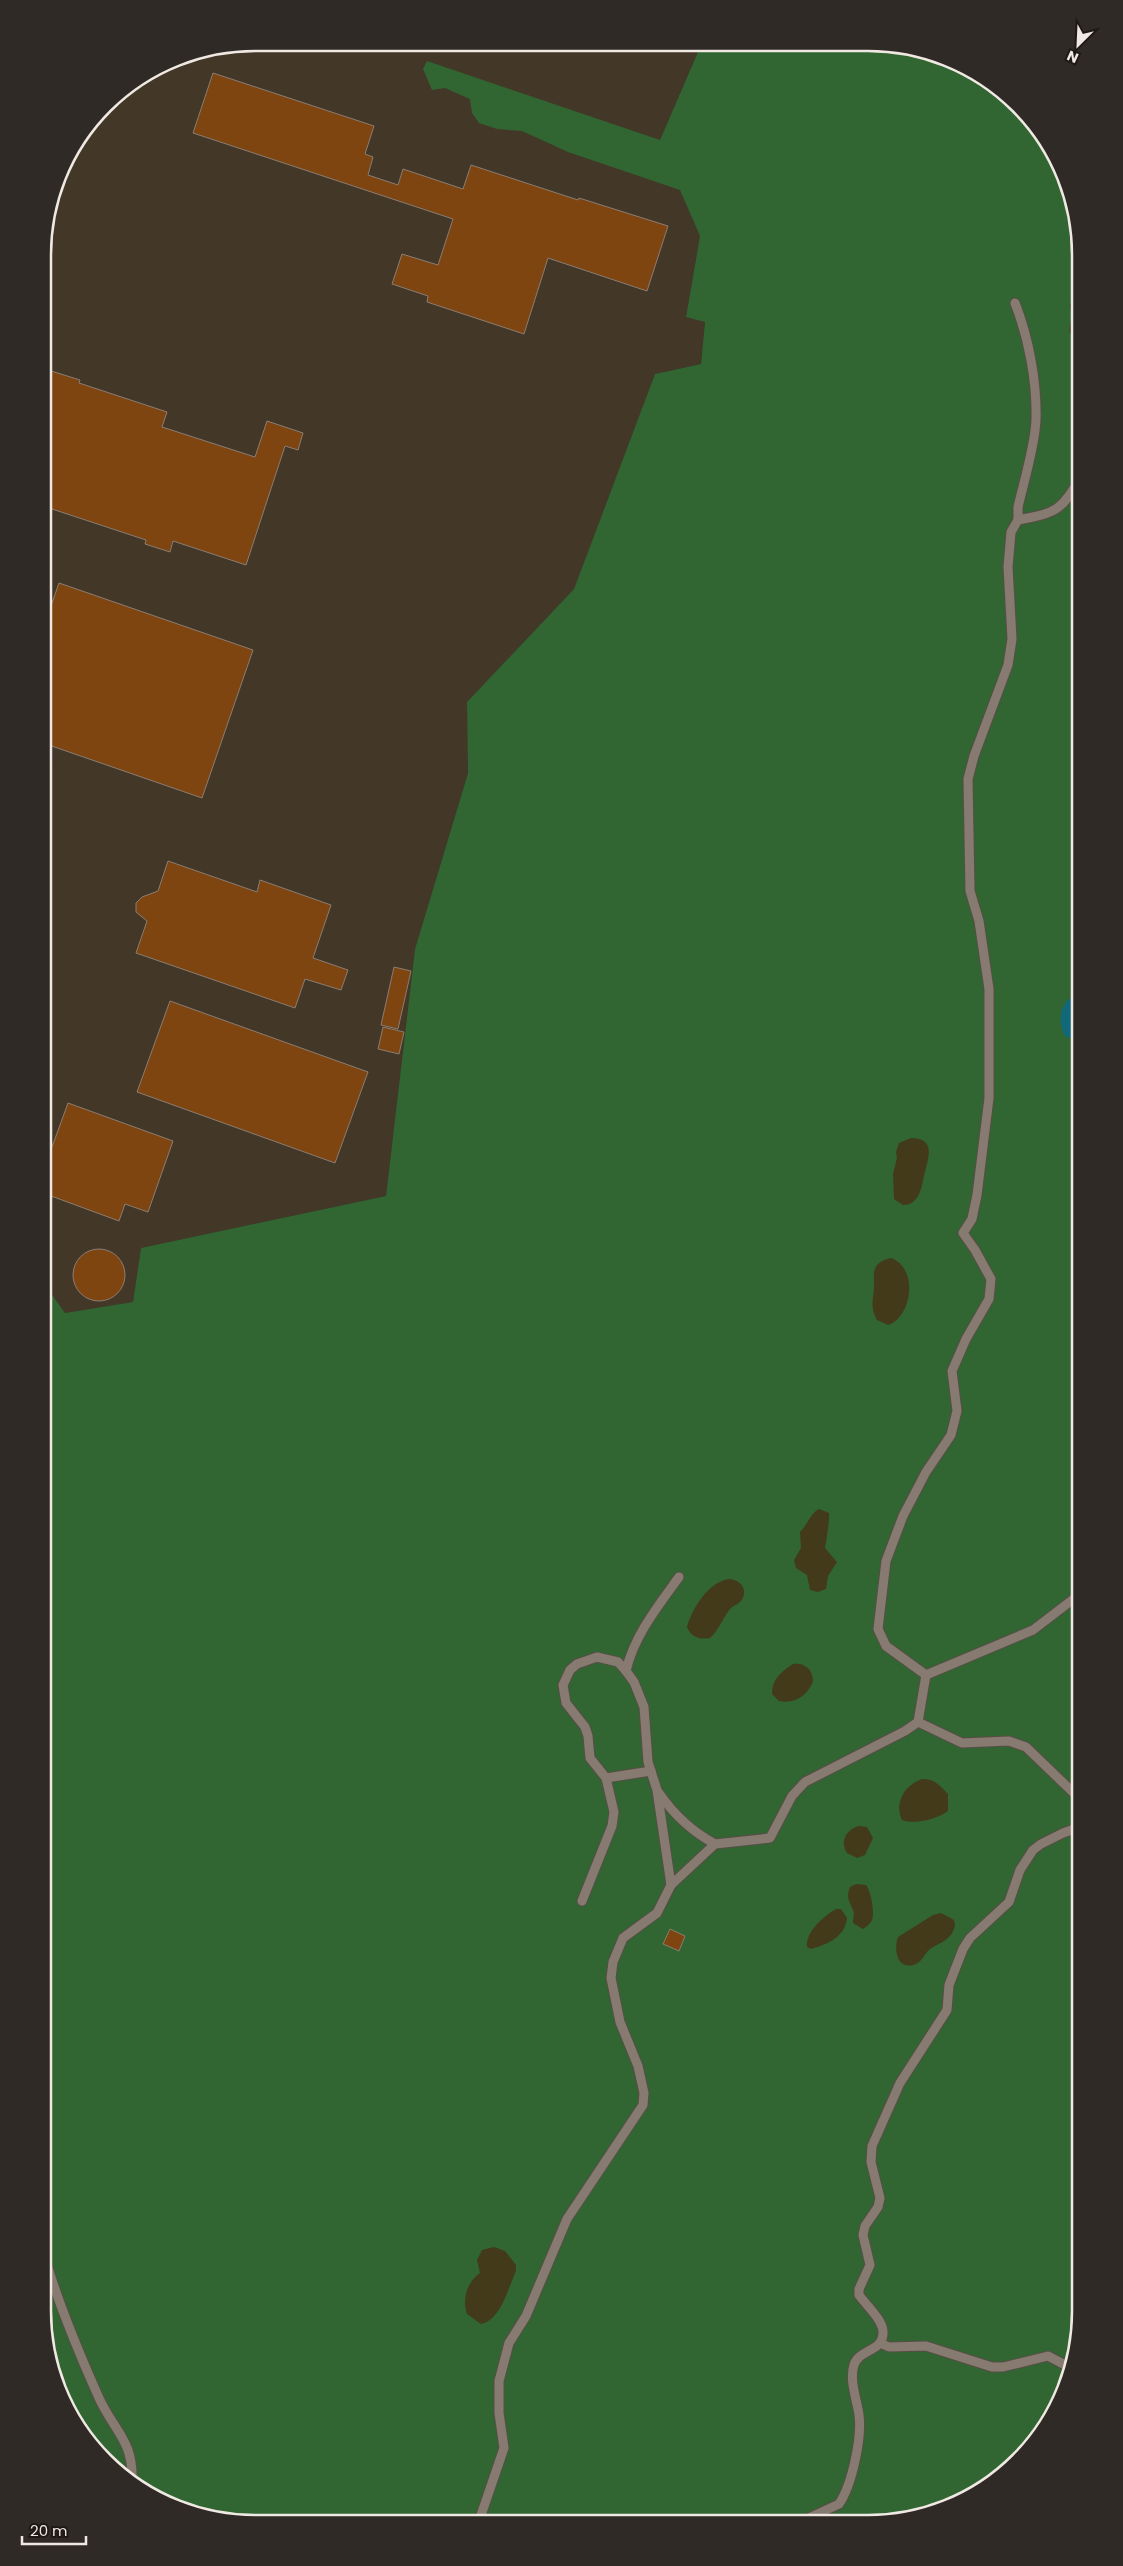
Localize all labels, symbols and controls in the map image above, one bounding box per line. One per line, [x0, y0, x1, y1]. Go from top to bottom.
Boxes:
north arrow [1053, 20, 1103, 70]
text: N [1064, 46, 1082, 68]
scale bar [22, 2514, 86, 2546]
text: 20 m [30, 2520, 68, 2541]

